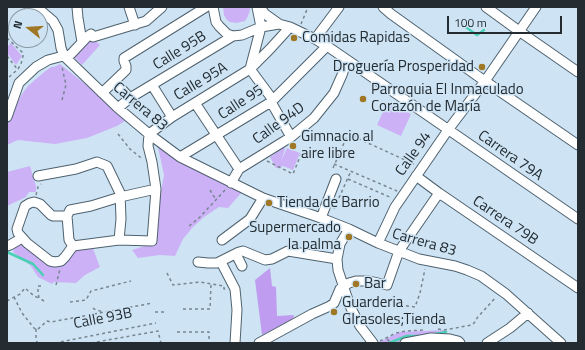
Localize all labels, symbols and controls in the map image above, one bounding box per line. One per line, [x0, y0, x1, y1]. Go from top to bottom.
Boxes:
north arrow [8, 8, 48, 48]
scale bar [449, 8, 564, 34]
text: 100 m [454, 13, 487, 32]
text: N [9, 19, 26, 31]
street label: Calle 95B [150, 28, 210, 74]
place label: Comidas Rapidas [302, 29, 410, 47]
marker: Comidas Rapidas [289, 33, 299, 43]
place label: Droguería Prosperidad [333, 58, 474, 76]
street label: Calle 95A [171, 59, 231, 105]
marker: Droguería Prosperidad [477, 62, 487, 72]
street label: Carrera 83 [109, 79, 171, 135]
place label: Parroquia El Inmaculado Corazón de María [371, 81, 524, 116]
street label: Calle 95 [215, 82, 267, 124]
marker: Parroquia El Inmaculado Corazón de María [358, 94, 368, 104]
street label: Calle 94D [249, 99, 309, 149]
street label: Carrera 79A [474, 127, 546, 185]
place label: Gimnacio al aire libre [301, 128, 374, 163]
street label: Calle 94 [392, 128, 436, 180]
marker: Gimnacio al aire libre [288, 141, 298, 151]
street label: Carrera 79B [469, 192, 541, 250]
place label: Tienda de Barrio [277, 194, 380, 212]
marker: Tienda de Barrio [264, 198, 274, 208]
place label: Supermercado la palma [249, 219, 341, 254]
street label: Carrera 83 [390, 225, 458, 261]
marker: Supermercado la palma [344, 232, 354, 242]
place label: Bar [364, 275, 386, 293]
marker: Bar [351, 279, 361, 289]
place label: Guarderia GIrasoles;Tienda [342, 294, 446, 329]
street label: Calle 93B [72, 304, 134, 334]
marker: Guarderia GIrasoles;Tienda [329, 307, 339, 317]

